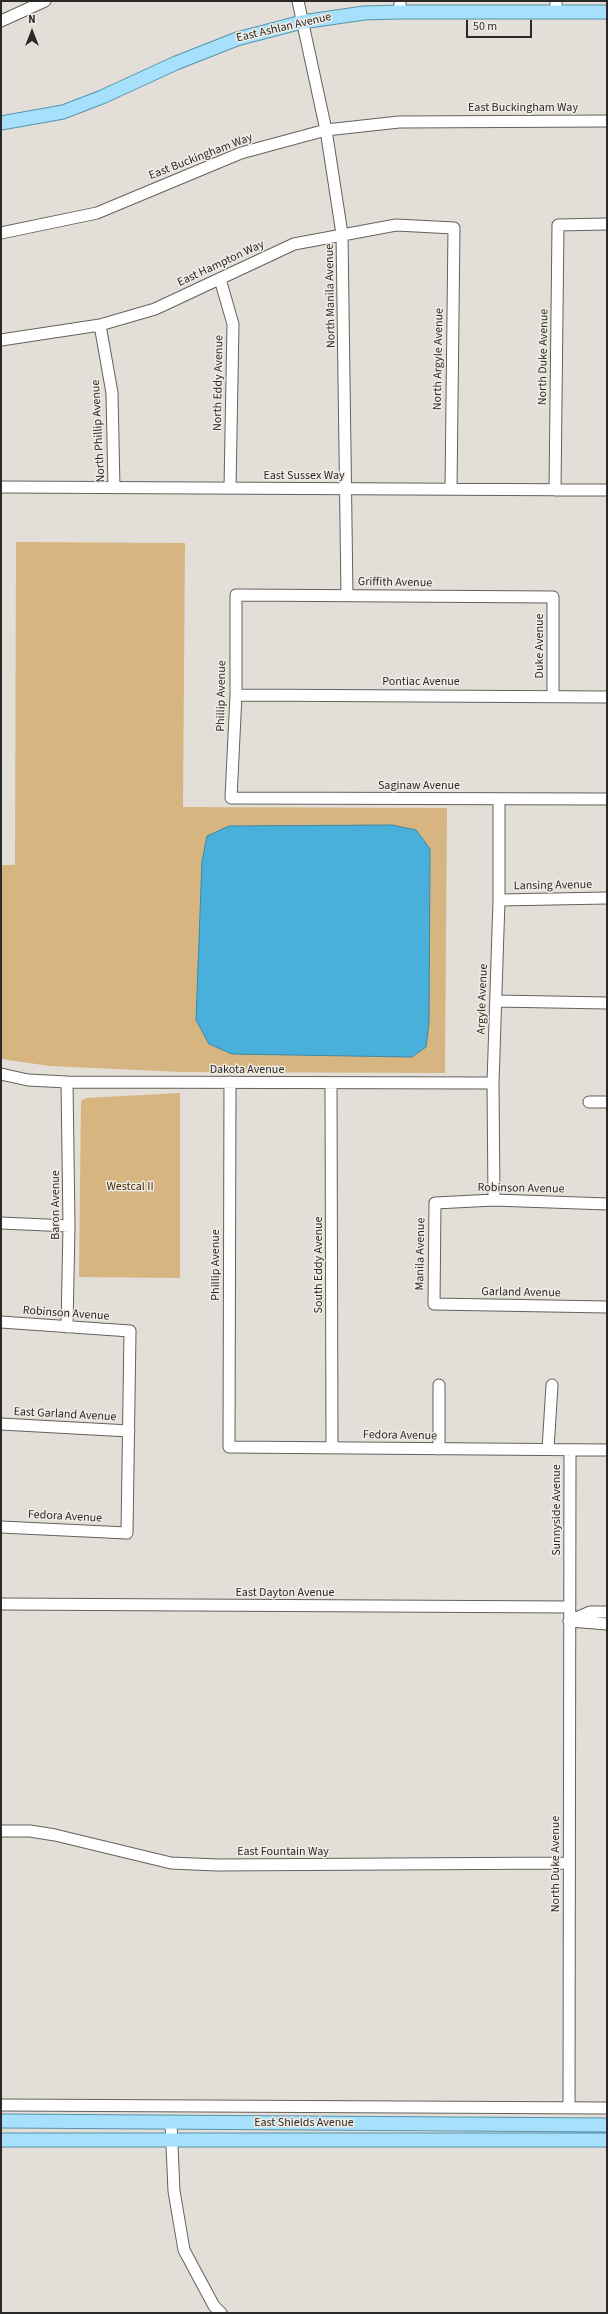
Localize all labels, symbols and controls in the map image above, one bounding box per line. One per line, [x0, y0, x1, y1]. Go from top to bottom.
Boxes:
street label: East Ashlan Avenue [235, 10, 333, 46]
north arrow [12, 12, 52, 52]
text: N [28, 12, 36, 27]
scale bar [468, 12, 534, 38]
text: 50 m [473, 18, 497, 35]
street label: East Buckingham Way [468, 101, 578, 115]
street label: East Buckingham Way [147, 131, 255, 183]
street label: East Hampton Way [175, 238, 267, 290]
street label: North Manila Avenue [323, 244, 339, 348]
street label: North Argyle Avenue [431, 308, 447, 410]
street label: North Duke Avenue [536, 309, 552, 405]
street label: North Eddy Avenue [211, 335, 227, 431]
street label: North Phillip Avenue [89, 379, 109, 483]
street label: East Sussex Way [263, 469, 345, 483]
street label: Griffith Avenue [358, 575, 432, 591]
street label: Duke Avenue [533, 614, 547, 678]
street label: Phillip Avenue [214, 660, 230, 732]
street label: Pontiac Avenue [382, 675, 460, 689]
street label: Saginaw Avenue [378, 779, 460, 793]
street label: Lansing Avenue [514, 878, 592, 894]
street label: Argyle Avenue [475, 963, 491, 1035]
street label: Dakota Avenue [210, 1063, 284, 1077]
street label: Baron Avenue [49, 1170, 63, 1240]
park label: Westcal II [106, 1180, 154, 1194]
street label: Robinson Avenue [477, 1181, 565, 1197]
street label: South Eddy Avenue [312, 1217, 326, 1313]
street label: Manila Avenue [413, 1217, 429, 1291]
street label: Phillip Avenue [209, 1229, 223, 1301]
street label: Garland Avenue [481, 1285, 561, 1301]
street label: Robinson Avenue [22, 1304, 110, 1324]
street label: East Garland Avenue [13, 1405, 117, 1425]
street label: Fedora Avenue [363, 1428, 437, 1444]
street label: Sunnyside Avenue [550, 1464, 564, 1556]
street label: Fedora Avenue [28, 1508, 102, 1526]
street label: East Dayton Avenue [236, 1586, 334, 1600]
street label: North Duke Avenue [549, 1816, 563, 1912]
street label: East Fountain Way [237, 1845, 329, 1859]
street label: East Shields Avenue [254, 2116, 354, 2130]

